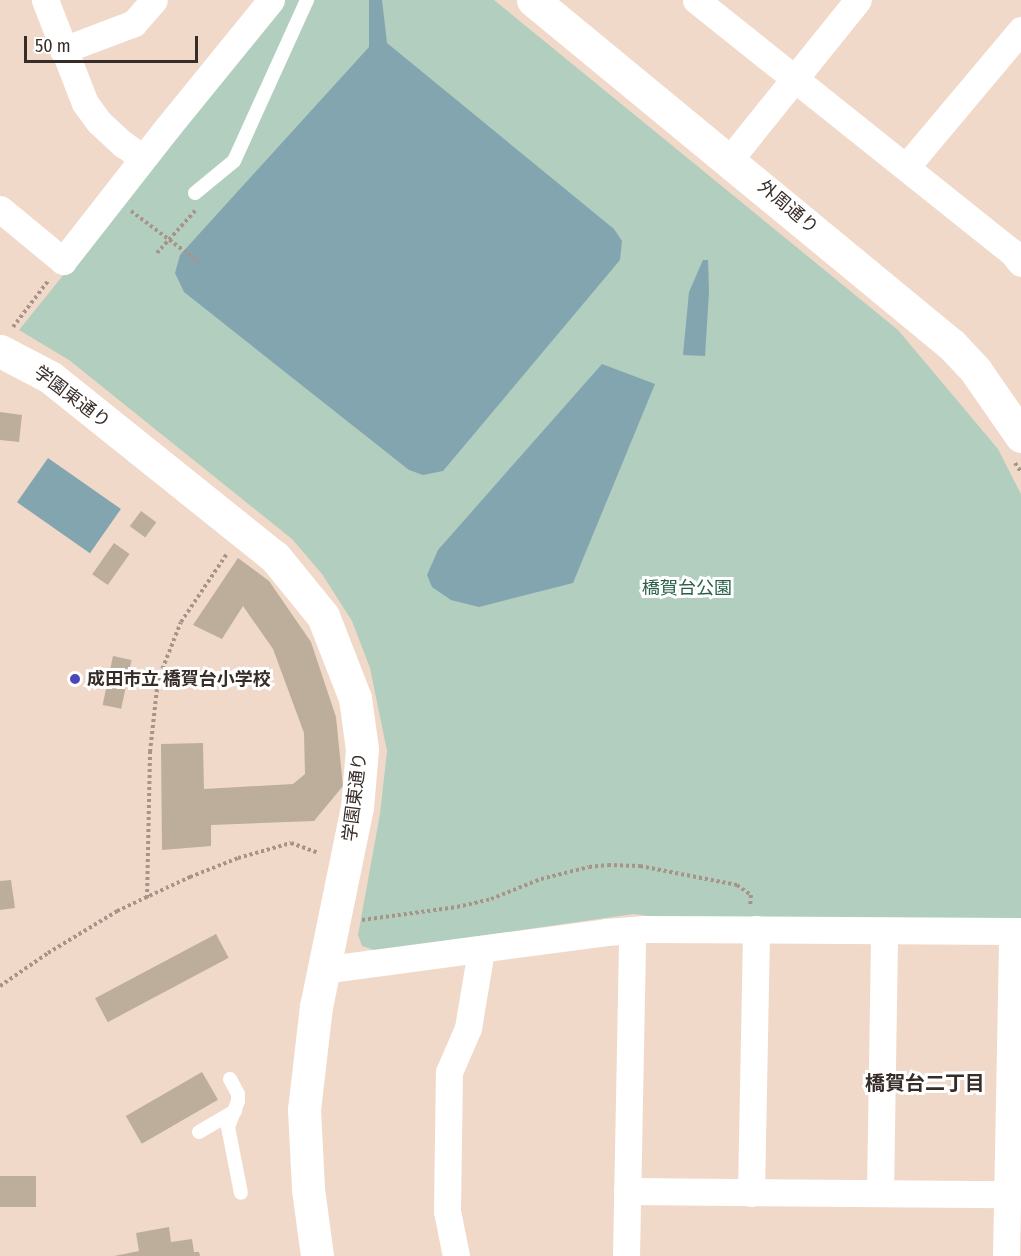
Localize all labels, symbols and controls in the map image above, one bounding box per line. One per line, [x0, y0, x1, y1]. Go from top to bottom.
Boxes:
scale bar [27, 24, 201, 62]
text: 50 m [35, 35, 71, 57]
street label: 外周通り [753, 176, 823, 238]
street label: 学園東通り [30, 361, 114, 433]
park label: 橋賀台公園 [642, 577, 732, 599]
place label: 成田市立 橋賀台小学校 [87, 668, 271, 690]
marker: 成田市立 橋賀台小学校 [68, 672, 82, 686]
street label: 学園東通り [339, 751, 371, 843]
district label: 橋賀台二丁目 [865, 1071, 985, 1095]

